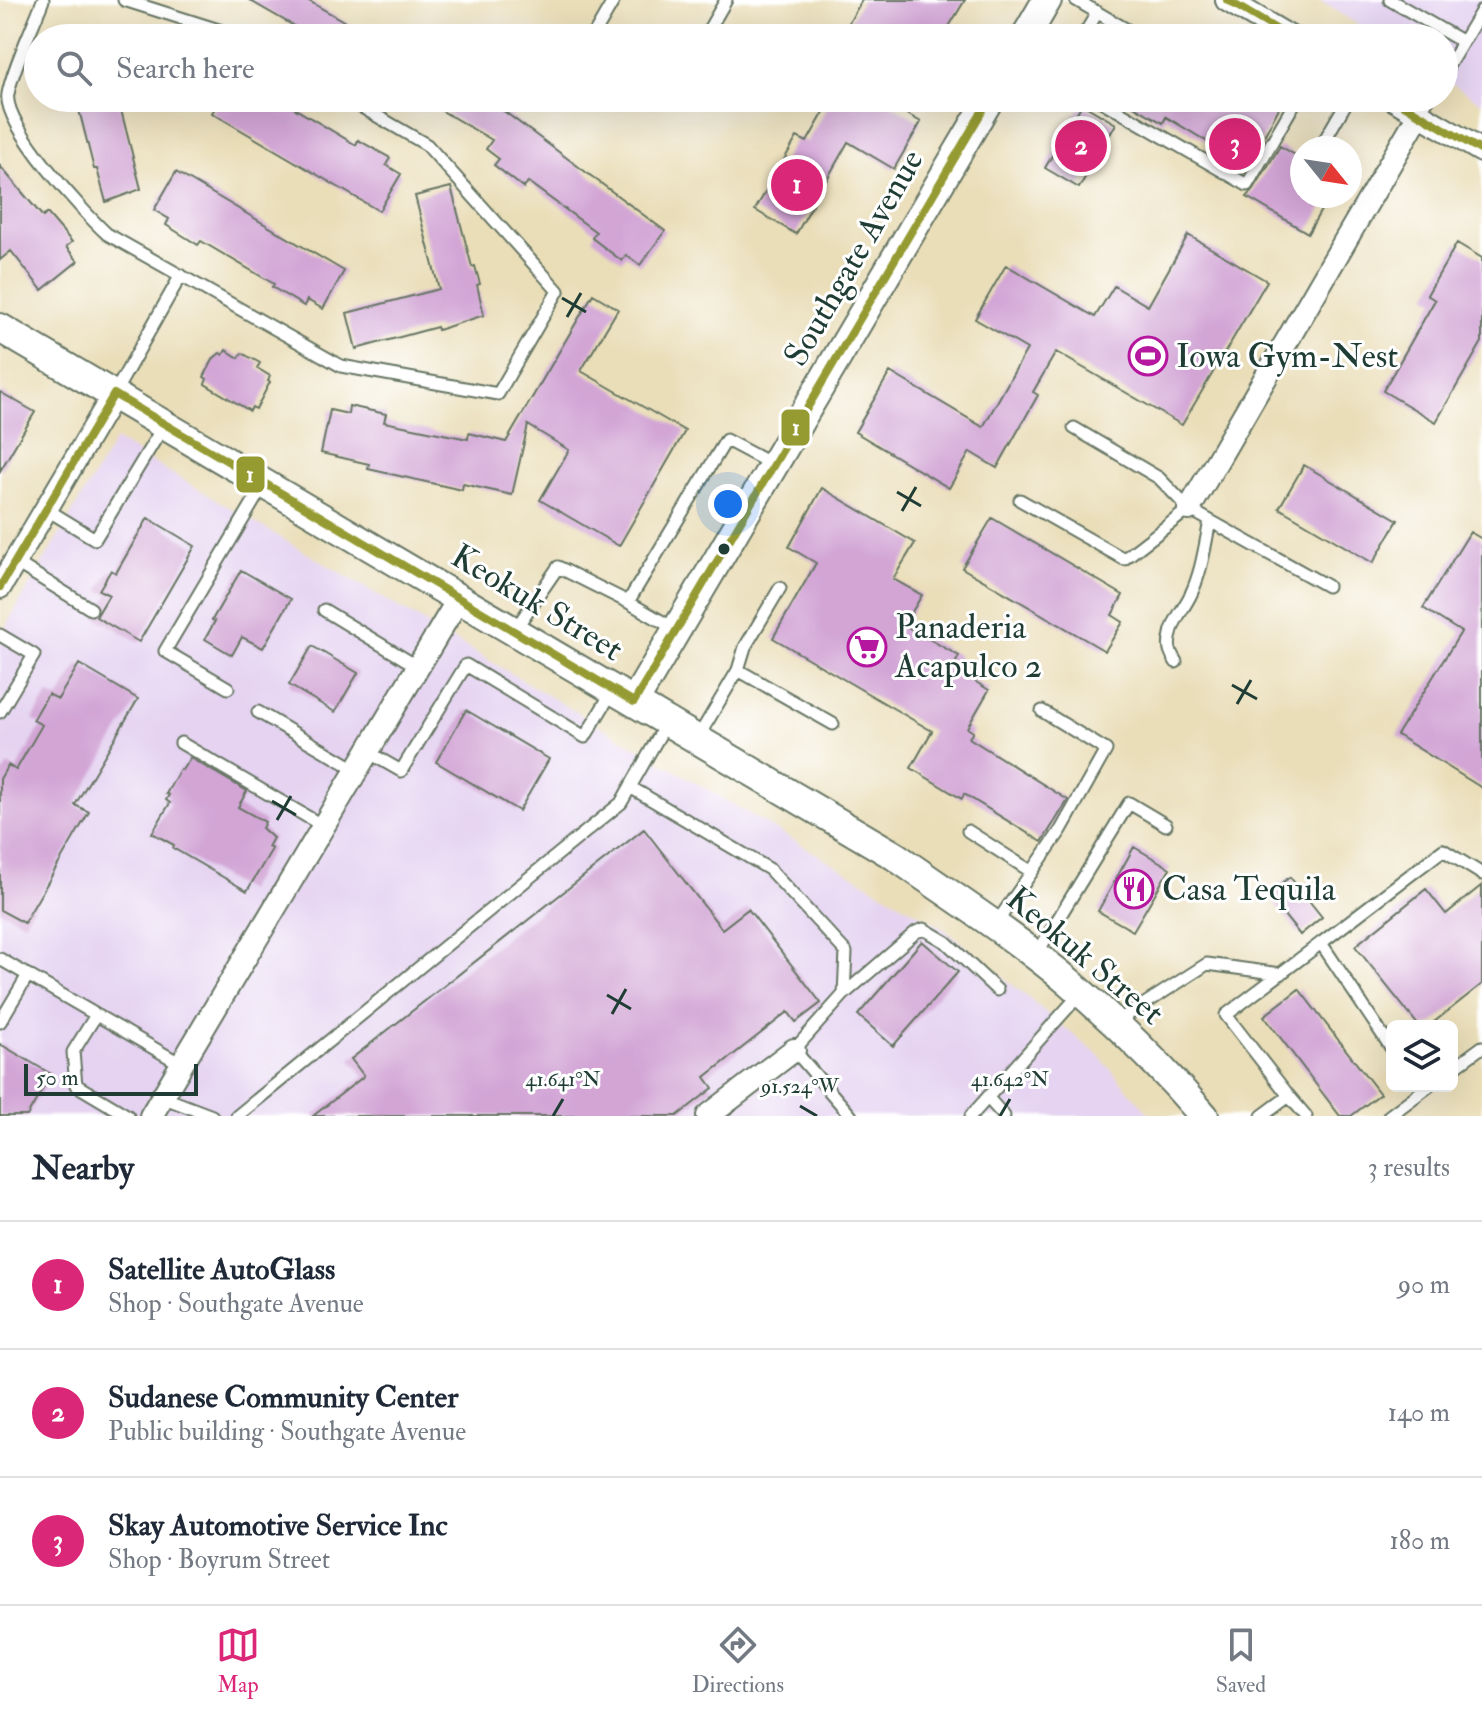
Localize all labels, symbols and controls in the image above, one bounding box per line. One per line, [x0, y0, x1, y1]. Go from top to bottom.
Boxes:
search box [24, 24, 1458, 112]
icon: search [52, 46, 96, 90]
text: Search here [116, 50, 255, 87]
pin: 3 [1209, 114, 1261, 174]
pin: 2 [1055, 116, 1107, 176]
north arrow [1290, 136, 1362, 208]
street label: Southgate Avenue [775, 142, 933, 374]
pin: 1 [771, 155, 823, 215]
sports icon: Iowa Gym-Nest [1127, 335, 1169, 377]
place label: Iowa Gym-Nest [1176, 335, 1398, 378]
line badge: 1 [780, 408, 811, 447]
text: 1 [792, 414, 800, 442]
line badge: 1 [235, 455, 266, 494]
text: 1 [246, 461, 254, 489]
your location [708, 484, 748, 524]
street label: Keokuk Street [443, 535, 631, 671]
unlabelled marker [716, 541, 732, 557]
place label: Panaderia Acapulco 2 [894, 606, 1042, 688]
supermarket icon: Panaderia Acapulco 2 [846, 626, 888, 668]
restaurant icon: Casa Tequila [1113, 868, 1155, 910]
place label: Casa Tequila [1162, 868, 1337, 911]
street label: Keokuk Street [997, 878, 1173, 1034]
map controls [1386, 1020, 1458, 1092]
button: layers [1386, 1020, 1458, 1092]
scale bar [24, 1060, 198, 1096]
text: 50 m [36, 1064, 78, 1092]
text: 41.641°N [526, 1067, 600, 1092]
text: 41.642°N [971, 1067, 1049, 1092]
text: 91.524°W [759, 1074, 840, 1099]
text: Nearby [32, 1147, 134, 1190]
text: 3 results [1368, 1152, 1450, 1184]
text: Satellite AutoGlass [108, 1251, 335, 1288]
text: 1 [53, 1269, 63, 1301]
text: 90 m [1398, 1269, 1450, 1301]
text: Shop · Southgate Avenue [108, 1288, 364, 1320]
text: Sudanese Community Center [108, 1379, 458, 1416]
text: 2 [51, 1397, 65, 1429]
text: 140 m [1388, 1397, 1450, 1429]
text: Public building · Southgate Avenue [108, 1416, 466, 1448]
text: Skay Automotive Service Inc [108, 1507, 447, 1544]
text: 3 [53, 1525, 63, 1557]
text: 180 m [1390, 1525, 1450, 1557]
text: Shop · Boyrum Street [108, 1544, 330, 1576]
tab: Map [216, 1623, 260, 1699]
tab: Directions [692, 1623, 784, 1699]
tab: Saved [1216, 1623, 1266, 1699]

